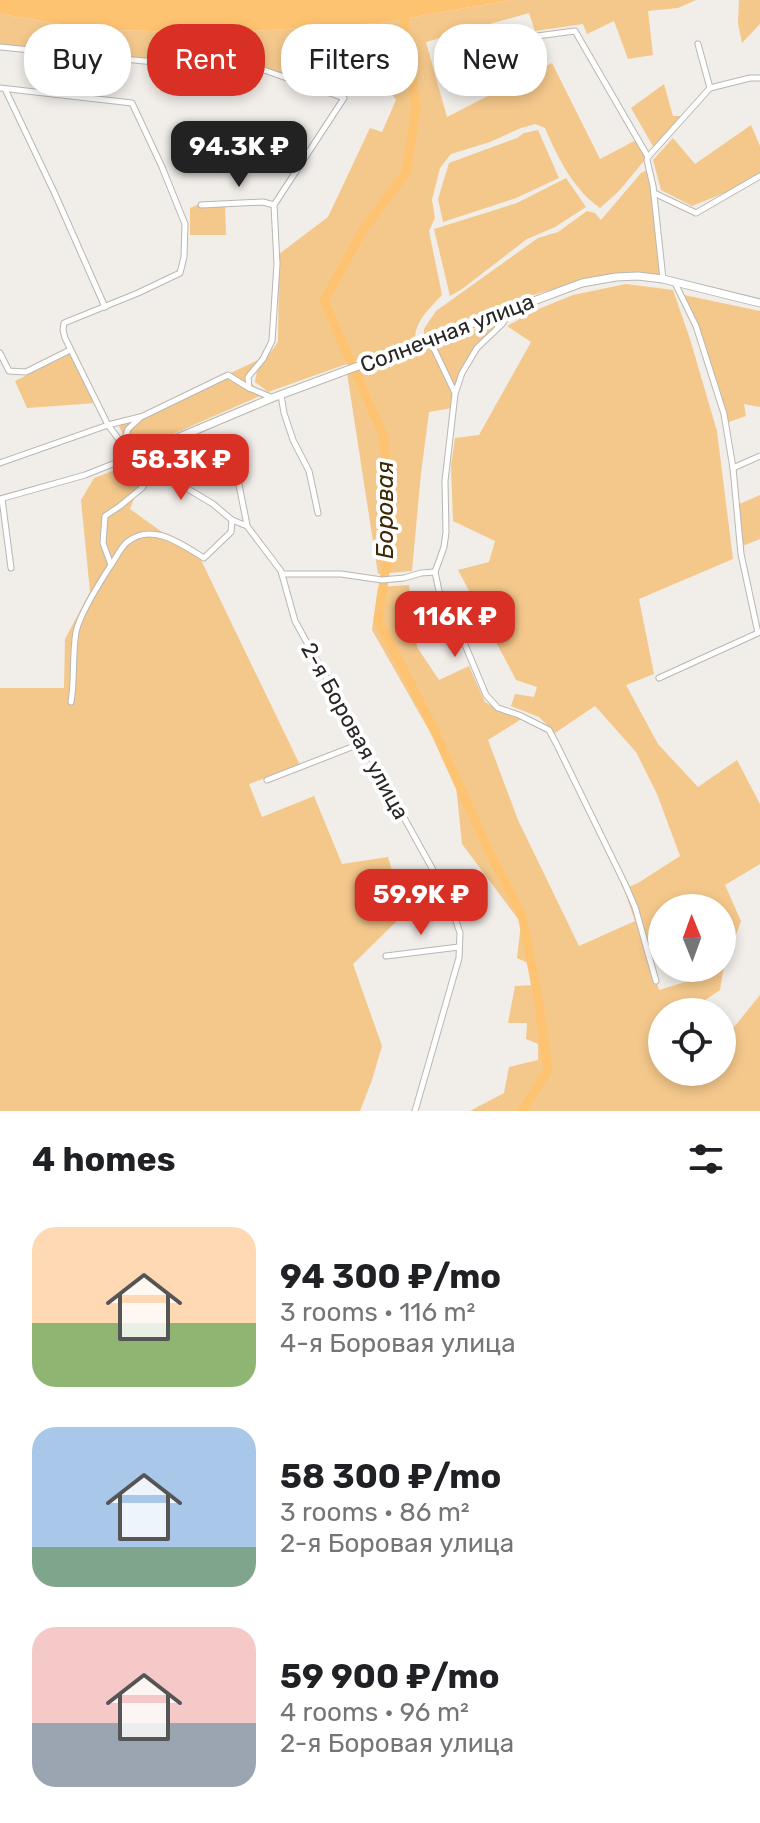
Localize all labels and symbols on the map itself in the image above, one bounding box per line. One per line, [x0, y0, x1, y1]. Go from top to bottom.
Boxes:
pin: 94.3K ₽ [165, 121, 313, 189]
street label: Солнечная улица [356, 287, 538, 379]
pin: 58.3K ₽ [107, 434, 255, 502]
water label: Боровая [371, 461, 399, 559]
pin: 116K ₽ [390, 591, 520, 659]
street label: 2-я Боровая улица [295, 638, 415, 824]
pin: 59.9K ₽ [347, 869, 495, 937]
north arrow [648, 894, 736, 982]

